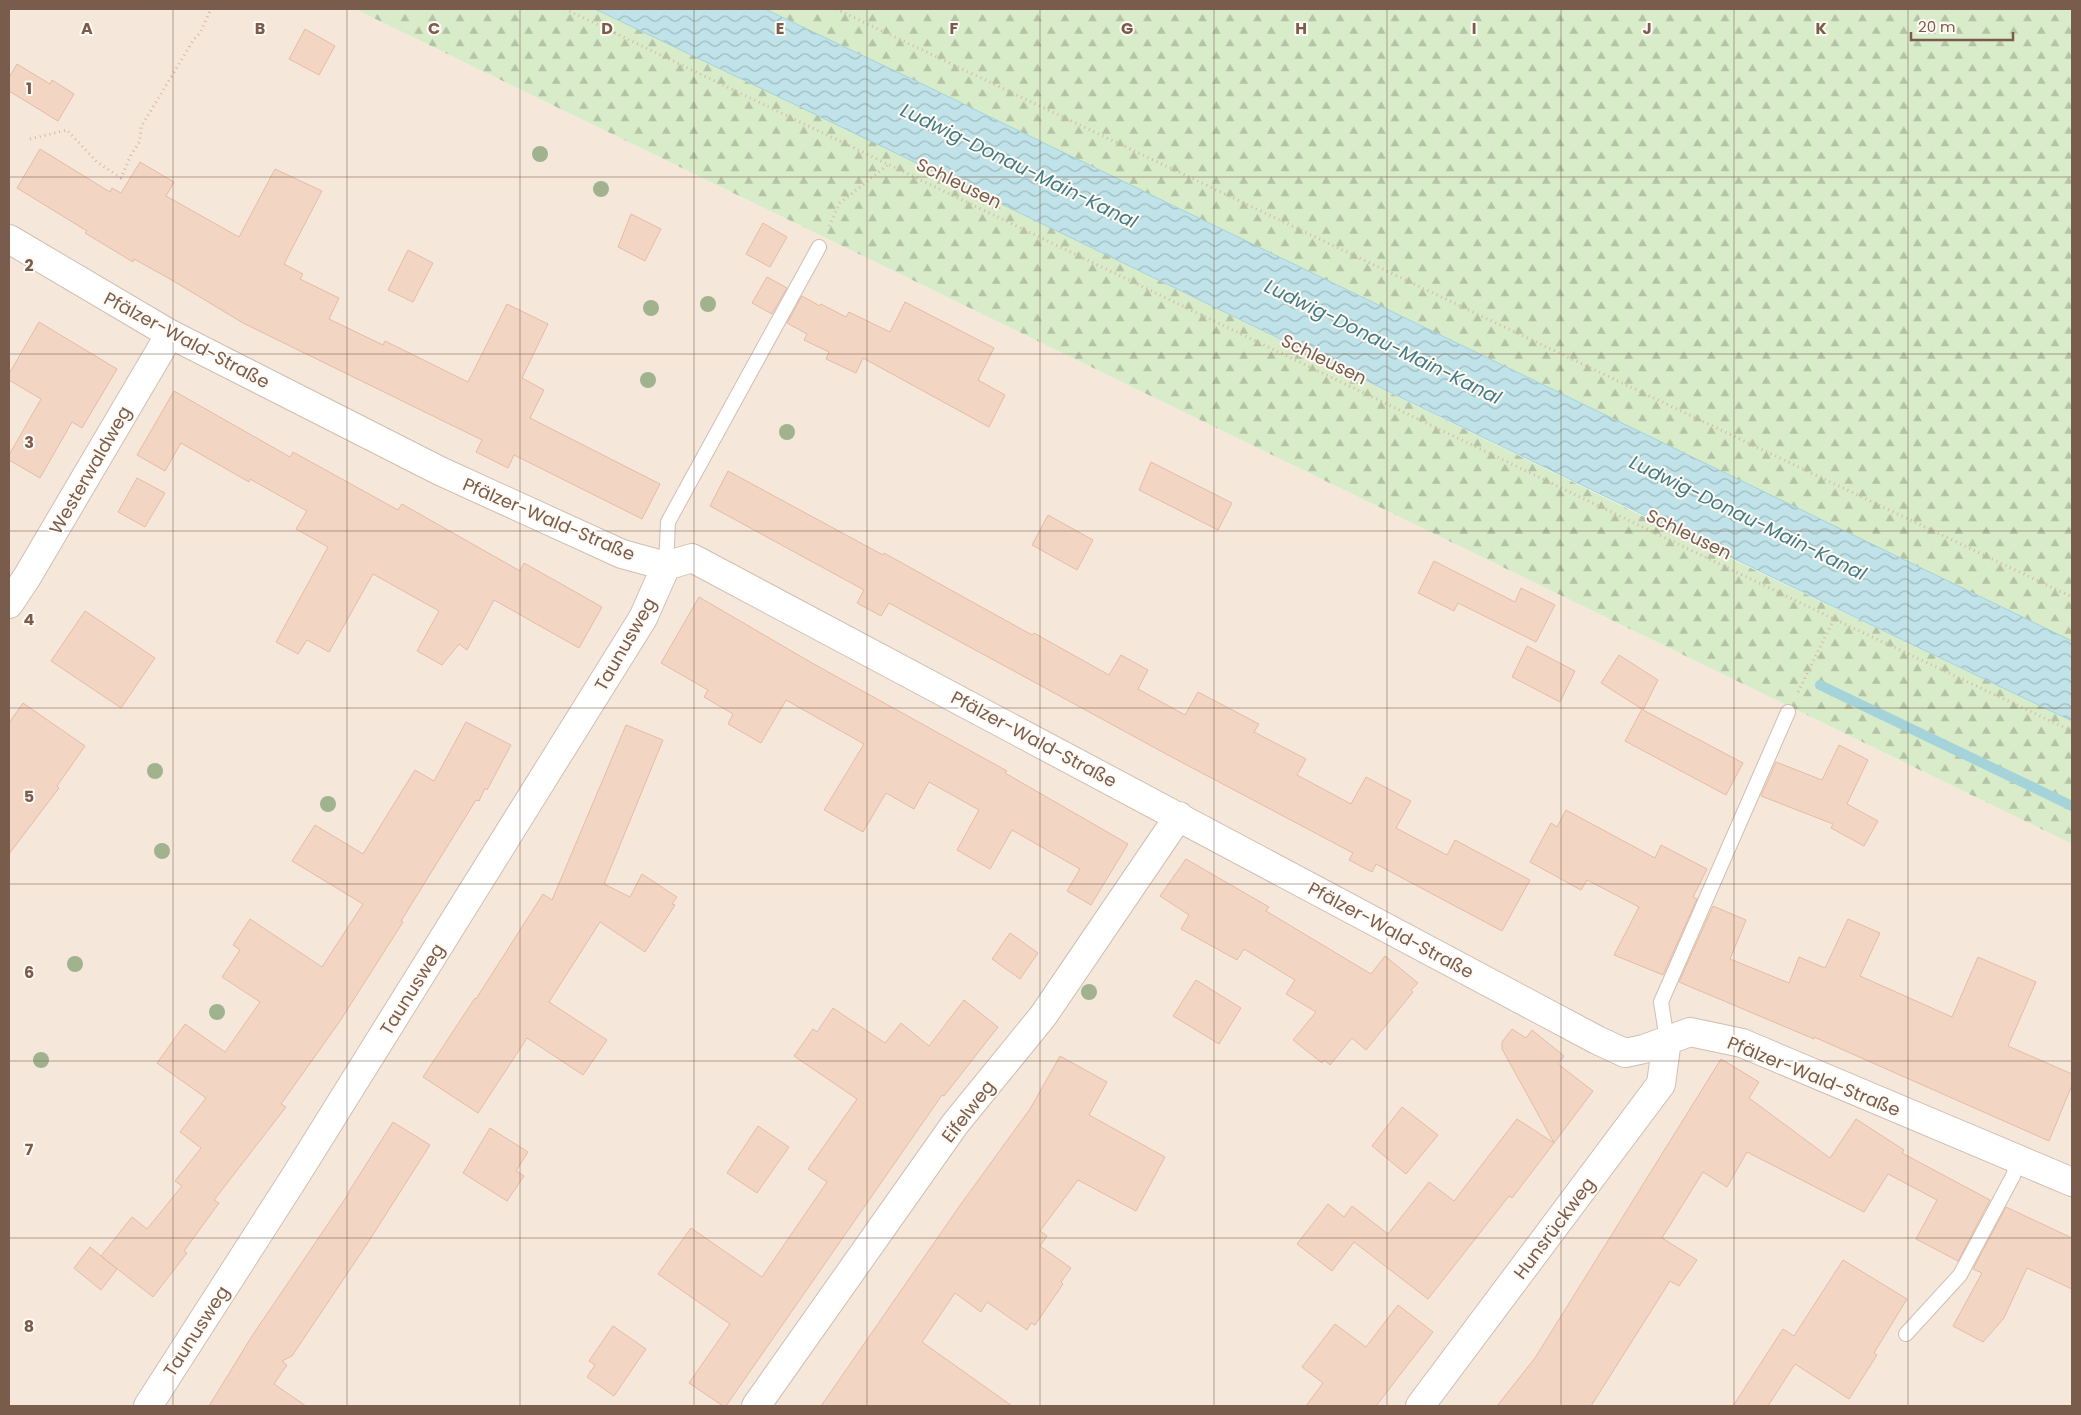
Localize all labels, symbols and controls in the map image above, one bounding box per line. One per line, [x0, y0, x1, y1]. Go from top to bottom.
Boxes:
scale bar [1911, 10, 2014, 42]
text: 20 m [1918, 16, 1956, 37]
text: A [81, 17, 93, 40]
text: B [255, 17, 265, 40]
text: C [428, 17, 440, 40]
text: D [601, 17, 613, 40]
text: E [776, 17, 784, 40]
text: F [950, 17, 959, 40]
text: G [1121, 17, 1133, 40]
text: H [1295, 17, 1307, 40]
text: I [1472, 17, 1476, 40]
text: J [1642, 17, 1652, 40]
text: K [1815, 17, 1827, 40]
text: 1 [26, 77, 32, 100]
water label: Ludwig-Donau-Main-Kanal [896, 97, 1142, 235]
street label: Schleusen [912, 152, 1006, 214]
text: 2 [24, 254, 34, 277]
water label: Ludwig-Donau-Main-Kanal [1260, 273, 1506, 411]
street label: Pfälzer-Wald-Straße [100, 286, 274, 394]
street label: Schleusen [1277, 328, 1371, 390]
street label: Westerwaldweg [43, 401, 137, 539]
text: 3 [24, 431, 34, 454]
water label: Ludwig-Donau-Main-Kanal [1625, 449, 1871, 587]
street label: Pfälzer-Wald-Straße [459, 471, 639, 567]
street label: Schleusen [1642, 503, 1736, 565]
street label: Taunusweg [588, 593, 662, 695]
text: 4 [24, 608, 35, 631]
street label: Pfälzer-Wald-Straße [947, 685, 1121, 793]
text: 5 [24, 785, 34, 808]
street label: Pfälzer-Wald-Straße [1304, 876, 1478, 984]
street label: Taunusweg [374, 938, 450, 1040]
text: 6 [24, 961, 34, 984]
street label: Pfälzer-Wald-Straße [1724, 1030, 1904, 1122]
street label: Eifelweg [936, 1074, 1000, 1148]
text: 7 [25, 1138, 34, 1161]
street label: Hunsrückweg [1507, 1172, 1601, 1284]
street label: Taunusweg [157, 1281, 235, 1381]
text: 8 [24, 1315, 34, 1338]

